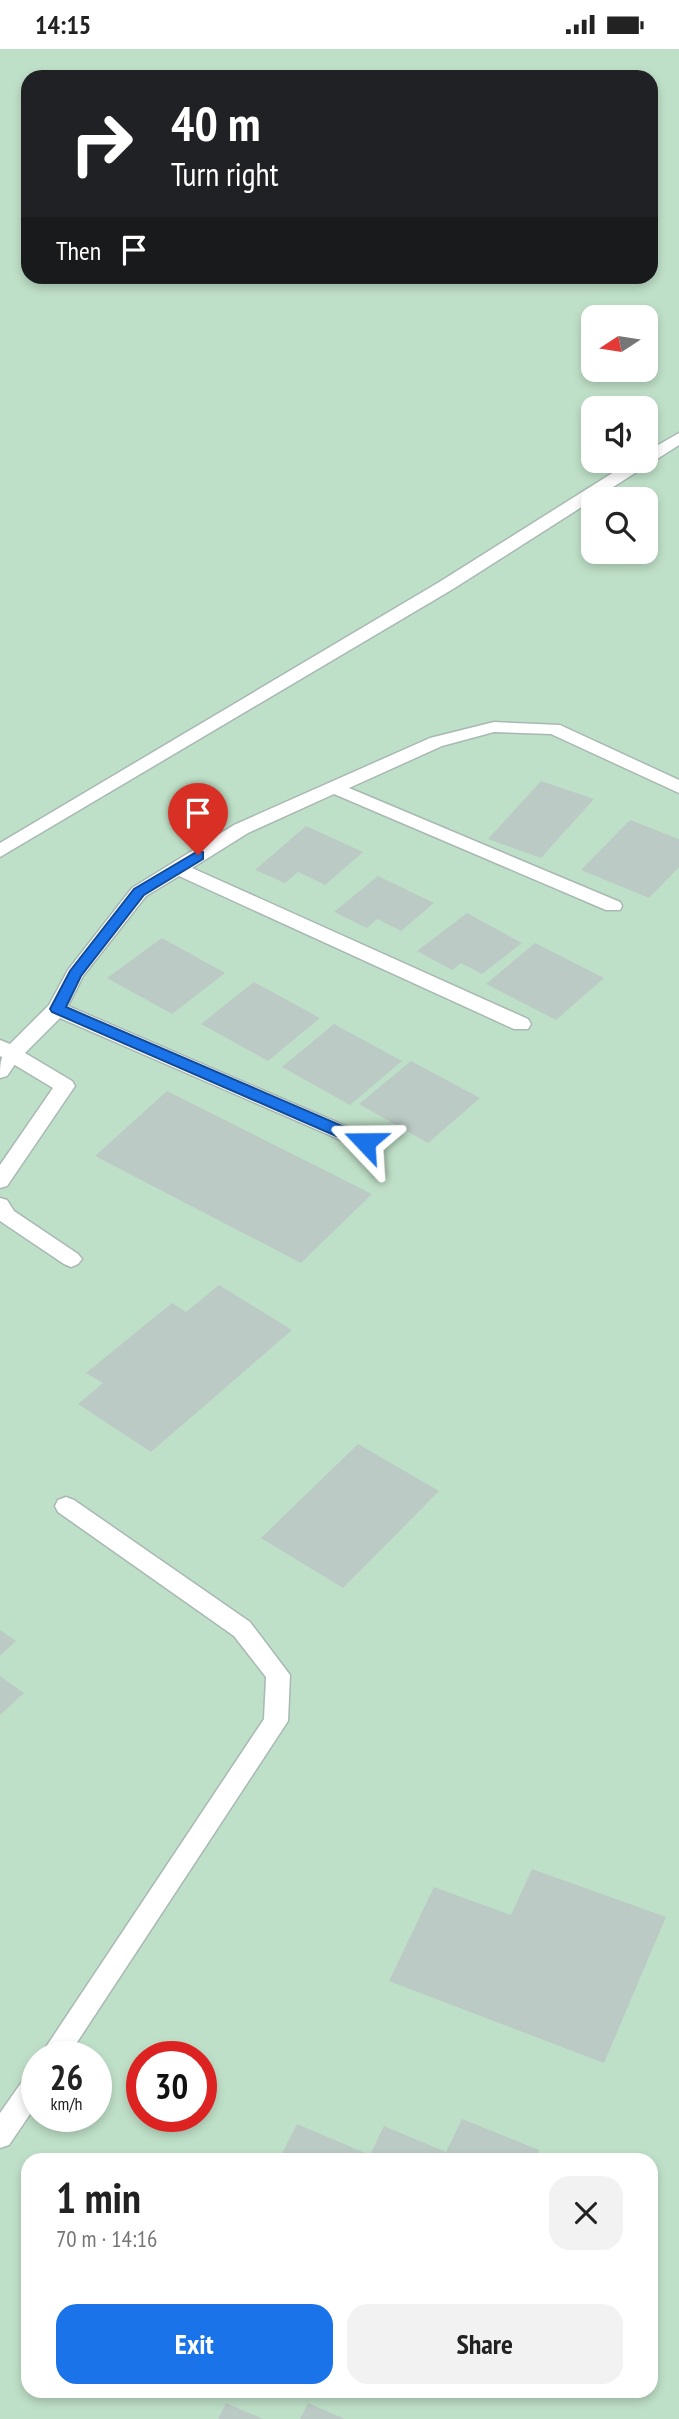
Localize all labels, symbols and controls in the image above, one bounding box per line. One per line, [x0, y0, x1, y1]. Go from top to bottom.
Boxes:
text: 14:15 [35, 8, 91, 41]
text: 40 m [171, 91, 260, 155]
icon: right [56, 98, 147, 189]
text: Turn right [171, 153, 279, 195]
icon: arrive [115, 231, 153, 269]
text: Then [56, 234, 101, 267]
north arrow [581, 305, 658, 381]
map controls [581, 305, 658, 564]
button: sound [581, 396, 658, 473]
button: search [581, 487, 658, 564]
pin [168, 783, 228, 855]
icon: arrive [179, 794, 217, 832]
position arrow [328, 1105, 402, 1179]
speed limit sign: 30 [126, 2041, 217, 2132]
text: 26 [50, 2054, 83, 2100]
text: km/h [51, 2092, 82, 2115]
text: 1 min [56, 2170, 141, 2225]
button: close [549, 2176, 623, 2250]
text: 70 m · 14:16 [56, 2224, 157, 2253]
button: Exit [56, 2304, 333, 2384]
button: Share [347, 2304, 623, 2384]

